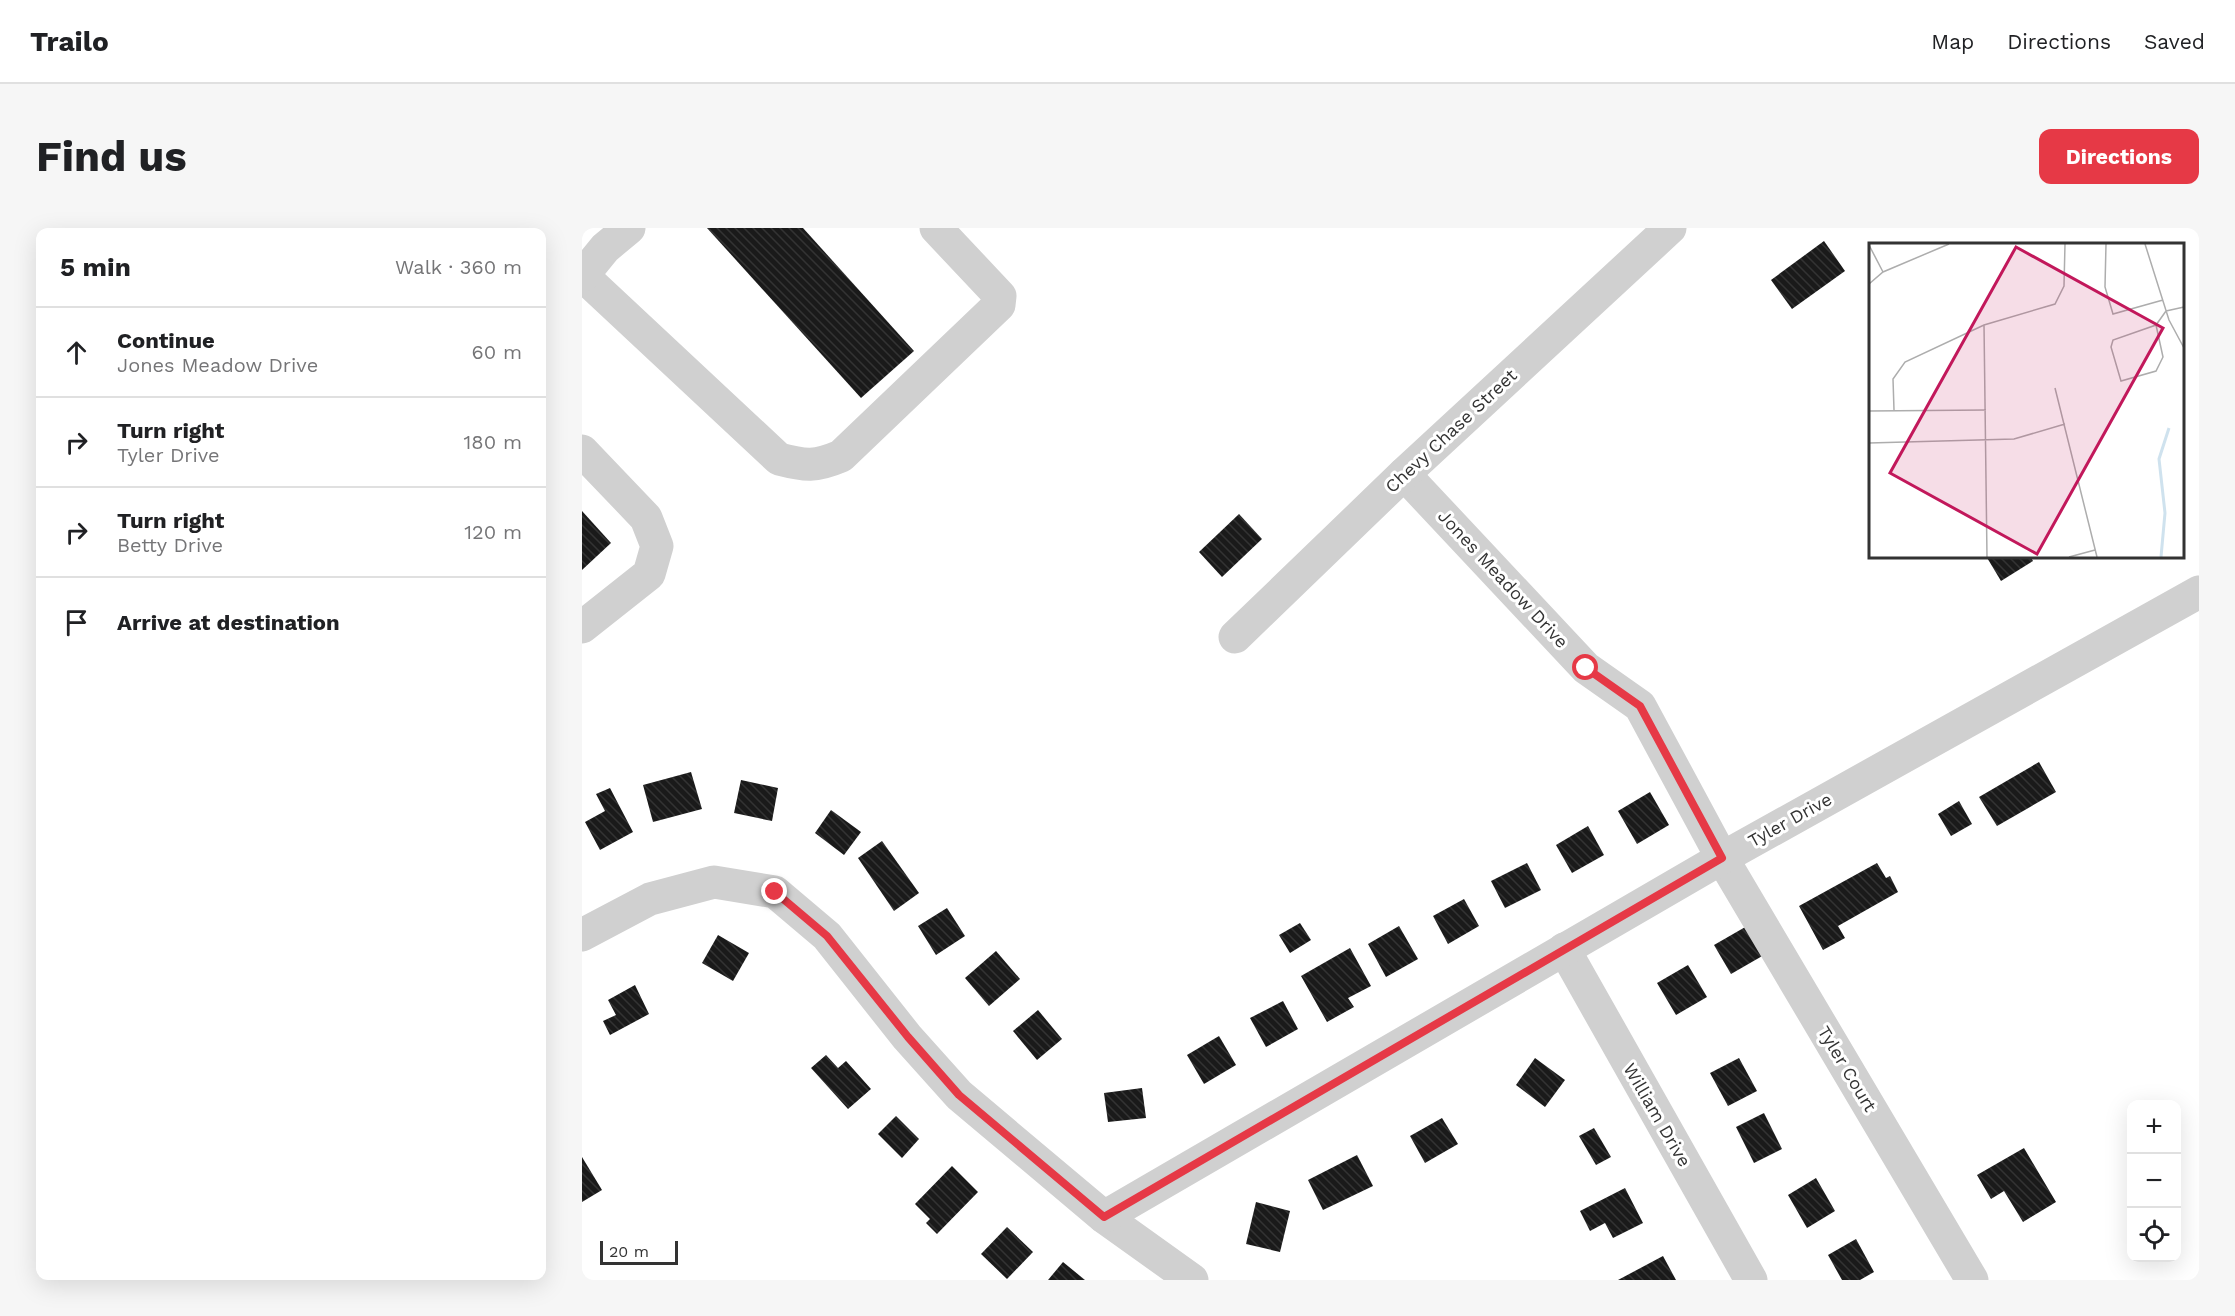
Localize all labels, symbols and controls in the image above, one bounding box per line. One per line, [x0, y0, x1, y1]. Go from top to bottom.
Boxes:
text: Trailo [30, 25, 109, 58]
text: Map [1931, 29, 1974, 54]
text: Directions [2007, 29, 2111, 54]
text: Saved [2144, 29, 2205, 54]
button: Directions [2039, 129, 2199, 184]
text: Find us [36, 132, 187, 181]
inset map [1869, 243, 2184, 558]
text: 5 min [60, 252, 131, 282]
text: Walk · 360 m [395, 255, 522, 279]
text: Continue [117, 328, 215, 353]
icon: ahead [60, 336, 93, 369]
text: 60 m [472, 340, 522, 364]
text: Jones Meadow Drive [117, 353, 318, 377]
street label: Chevy Chase Street [1381, 364, 1521, 497]
text: Turn right [117, 418, 224, 443]
icon: right [60, 426, 93, 459]
text: 180 m [464, 430, 522, 454]
text: Tyler Drive [117, 443, 220, 467]
street label: Jones Meadow Drive [1434, 505, 1573, 652]
text: Turn right [117, 508, 224, 533]
icon: right [60, 516, 93, 549]
text: 120 m [464, 520, 522, 544]
text: Betty Drive [117, 533, 223, 557]
icon: arrive [60, 606, 93, 639]
text: Arrive at destination [117, 610, 340, 635]
route start [1572, 654, 1598, 680]
street label: Tyler Drive [1744, 788, 1835, 851]
route end [761, 878, 787, 904]
street label: Tyler Court [1814, 1022, 1881, 1116]
street label: William Drive [1619, 1059, 1696, 1170]
map controls [2127, 1100, 2181, 1262]
button: + [2127, 1100, 2181, 1154]
button: − [2127, 1154, 2181, 1208]
button: locate [2127, 1208, 2181, 1262]
scale bar [600, 1238, 678, 1266]
text: 20 m [609, 1242, 649, 1261]

